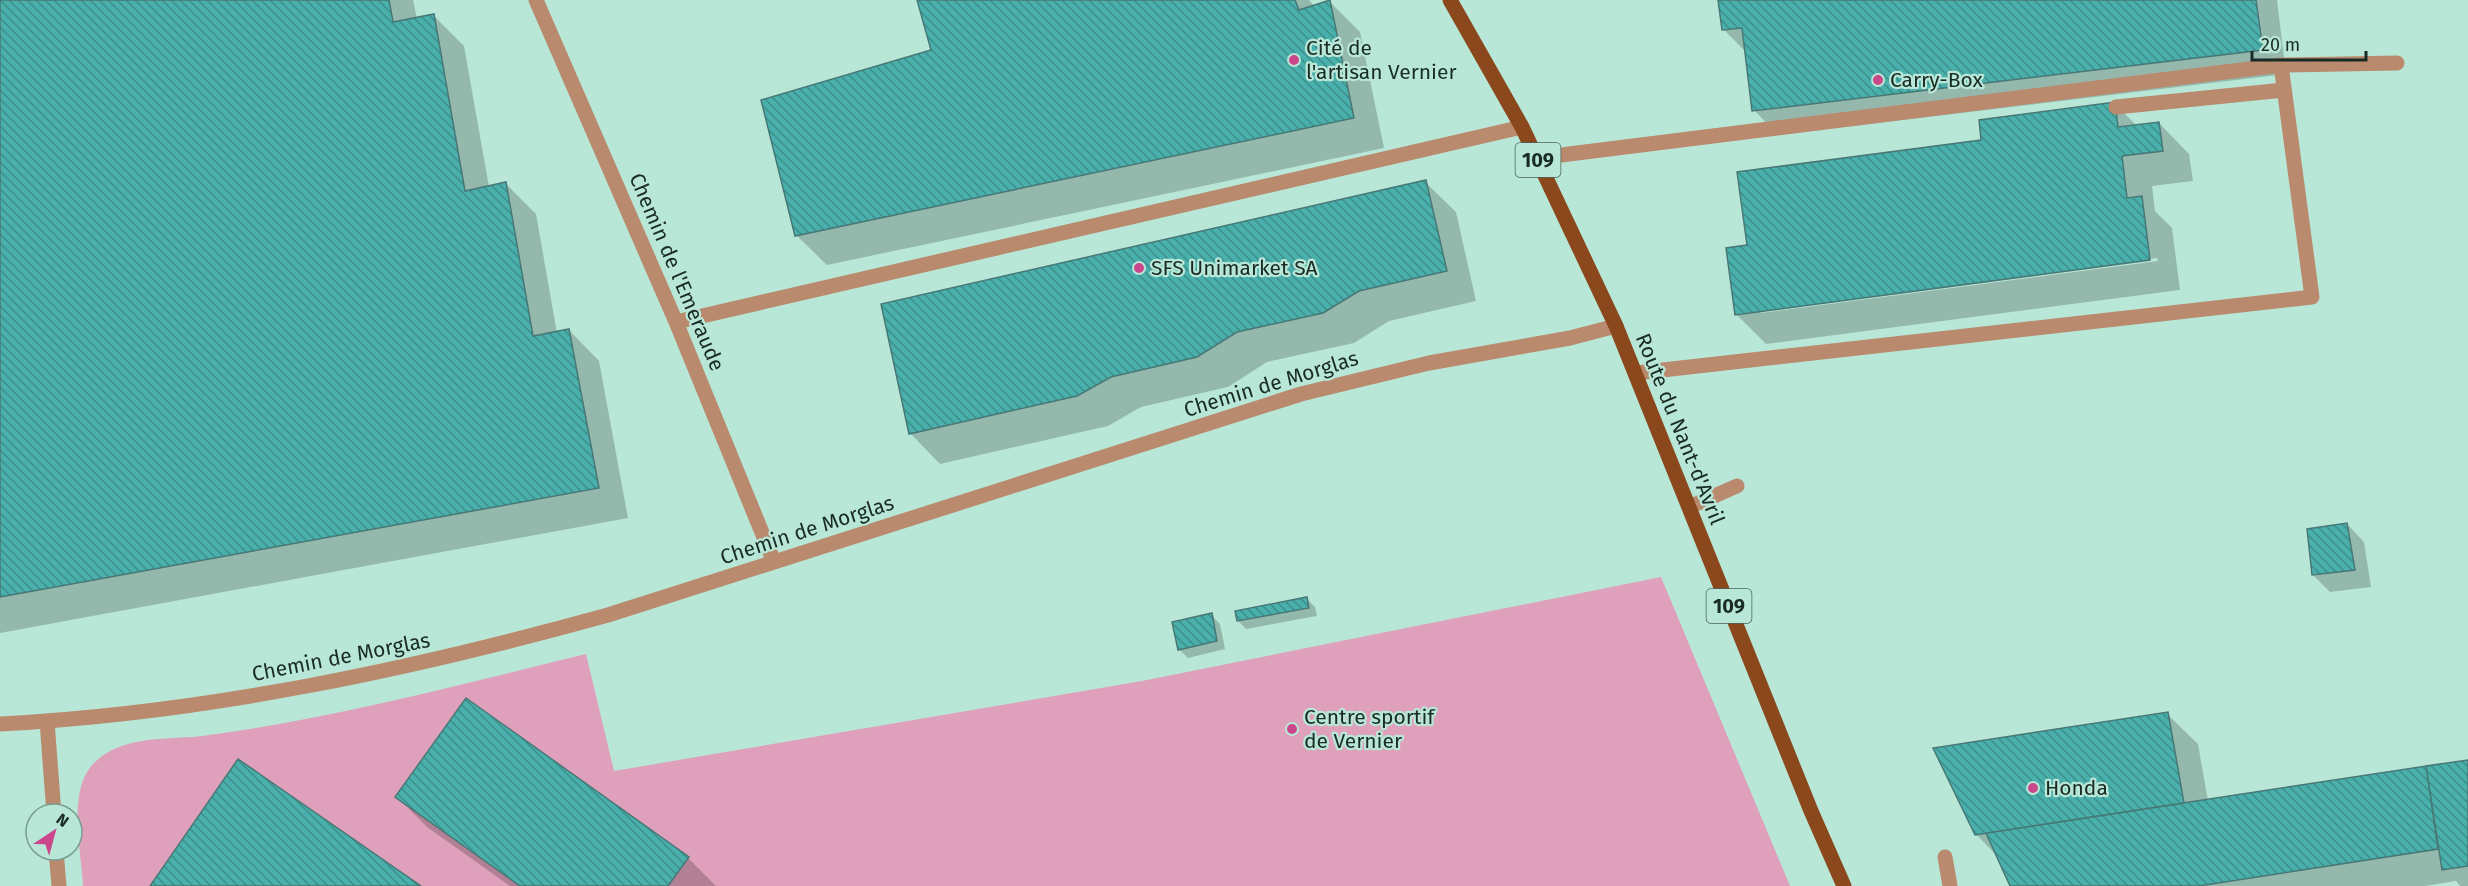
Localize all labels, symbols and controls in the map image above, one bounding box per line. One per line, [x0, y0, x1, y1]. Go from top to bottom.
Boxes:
scale bar [2252, 24, 2366, 62]
text: 20 m [2261, 34, 2300, 56]
place label: Cité de l'artisan Vernier [1306, 35, 1457, 85]
marker: Cité de l'artisan Vernier [1287, 53, 1301, 67]
place label: Carry-Box [1890, 67, 1984, 93]
marker: Carry-Box [1871, 73, 1885, 87]
road number: 109 [1516, 143, 1560, 177]
street label: Chemin de l'Emeraude [623, 169, 731, 375]
place label: SFS Unimarket SA [1151, 255, 1318, 281]
marker: SFS Unimarket SA [1132, 261, 1146, 275]
street label: Route du Nant-d'Avril [1630, 330, 1730, 528]
street label: Chemin de Morglas [1181, 345, 1362, 423]
street label: Chemin de Morglas [717, 490, 897, 570]
road number: 109 [1706, 589, 1752, 623]
street label: Chemin de Morglas [250, 627, 433, 687]
place label: Centre sportif de Vernier [1304, 704, 1436, 754]
marker: Centre sportif de Vernier [1285, 722, 1299, 736]
place label: Honda [2045, 775, 2108, 801]
marker: Honda [2026, 781, 2040, 795]
north arrow [24, 802, 84, 862]
text: N [53, 809, 72, 831]

